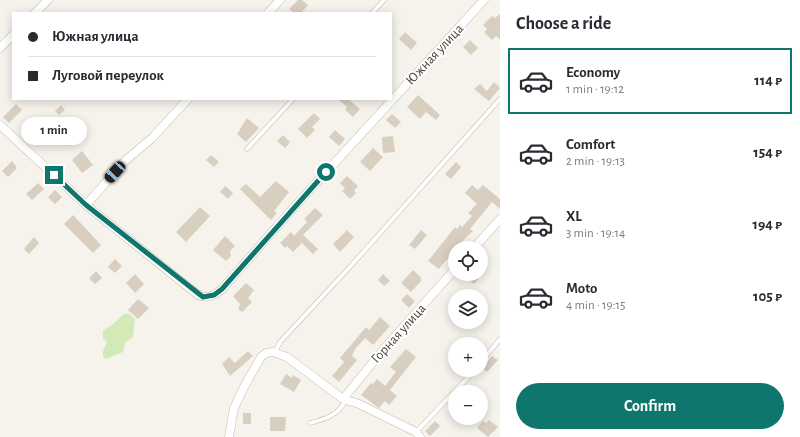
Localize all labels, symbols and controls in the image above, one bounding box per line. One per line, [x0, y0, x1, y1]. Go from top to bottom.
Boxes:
text: Choose a ride [516, 15, 611, 33]
street label: Южная улица [403, 21, 467, 88]
text: Южная улица [52, 29, 139, 44]
icon: car [518, 63, 554, 99]
text: Economy [566, 65, 620, 80]
text: Луговой переулок [52, 68, 164, 83]
text: 114 ₽ [754, 73, 782, 88]
text: 1 min · 19:12 [566, 83, 624, 96]
callout: 1 min [21, 117, 87, 145]
text: 1 min [40, 124, 68, 137]
icon: car [518, 135, 554, 171]
text: Comfort [566, 137, 615, 152]
text: 154 ₽ [753, 145, 782, 160]
text: 2 min · 19:13 [566, 155, 625, 168]
car [103, 159, 127, 185]
route start [317, 163, 335, 181]
route end [45, 166, 63, 184]
icon: car [518, 207, 554, 243]
text: XL [566, 209, 582, 224]
text: 194 ₽ [753, 217, 782, 232]
text: 3 min · 19:14 [566, 227, 625, 240]
map controls [448, 241, 488, 425]
button: locate [448, 241, 488, 281]
icon: car [518, 279, 554, 315]
text: Moto [566, 281, 598, 296]
button: layers [448, 289, 488, 329]
text: 105 ₽ [753, 289, 782, 304]
text: 4 min · 19:15 [566, 299, 625, 312]
street label: Горная улица [369, 301, 429, 366]
button: + [448, 337, 488, 377]
button: Confirm [516, 383, 784, 429]
button: − [448, 385, 488, 425]

